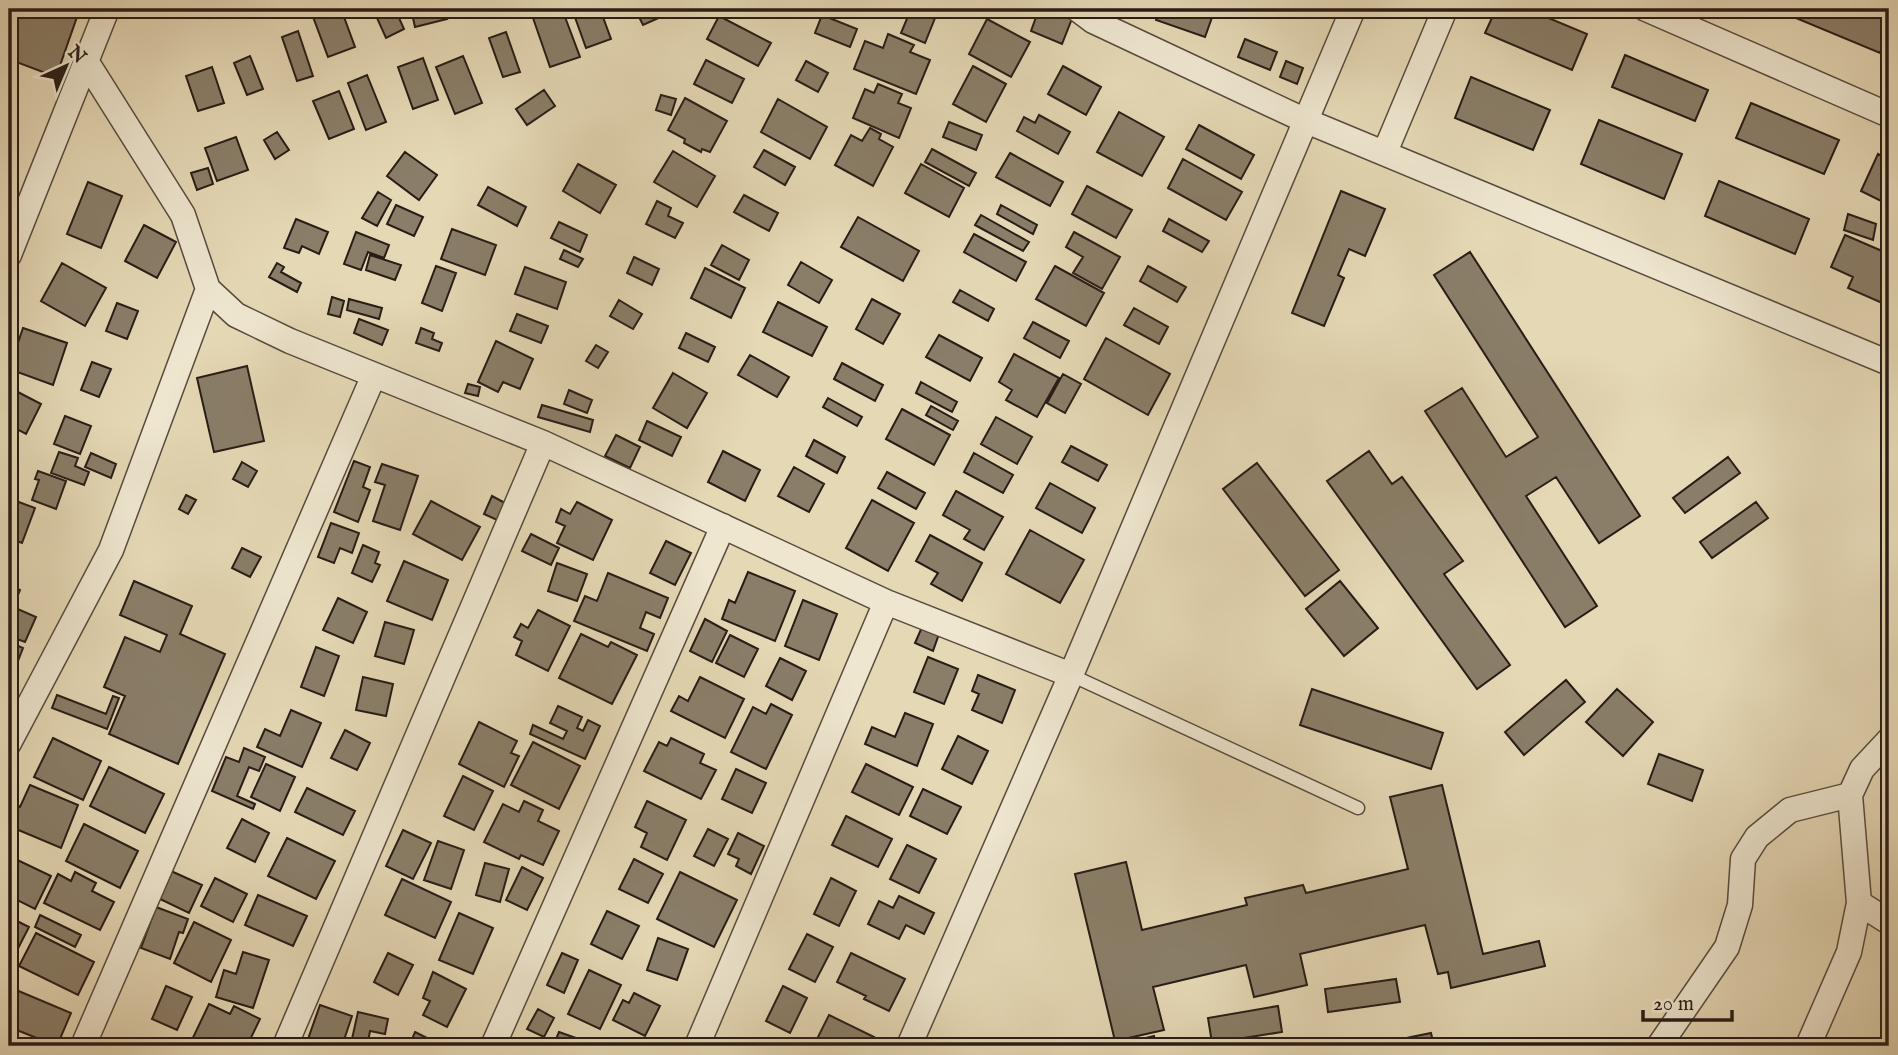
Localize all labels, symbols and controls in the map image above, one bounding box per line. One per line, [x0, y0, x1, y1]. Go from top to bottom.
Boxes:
north arrow [32, 32, 102, 102]
text: N [61, 40, 91, 70]
scale bar [1643, 978, 1732, 1022]
text: 20 m [1653, 991, 1694, 1018]

